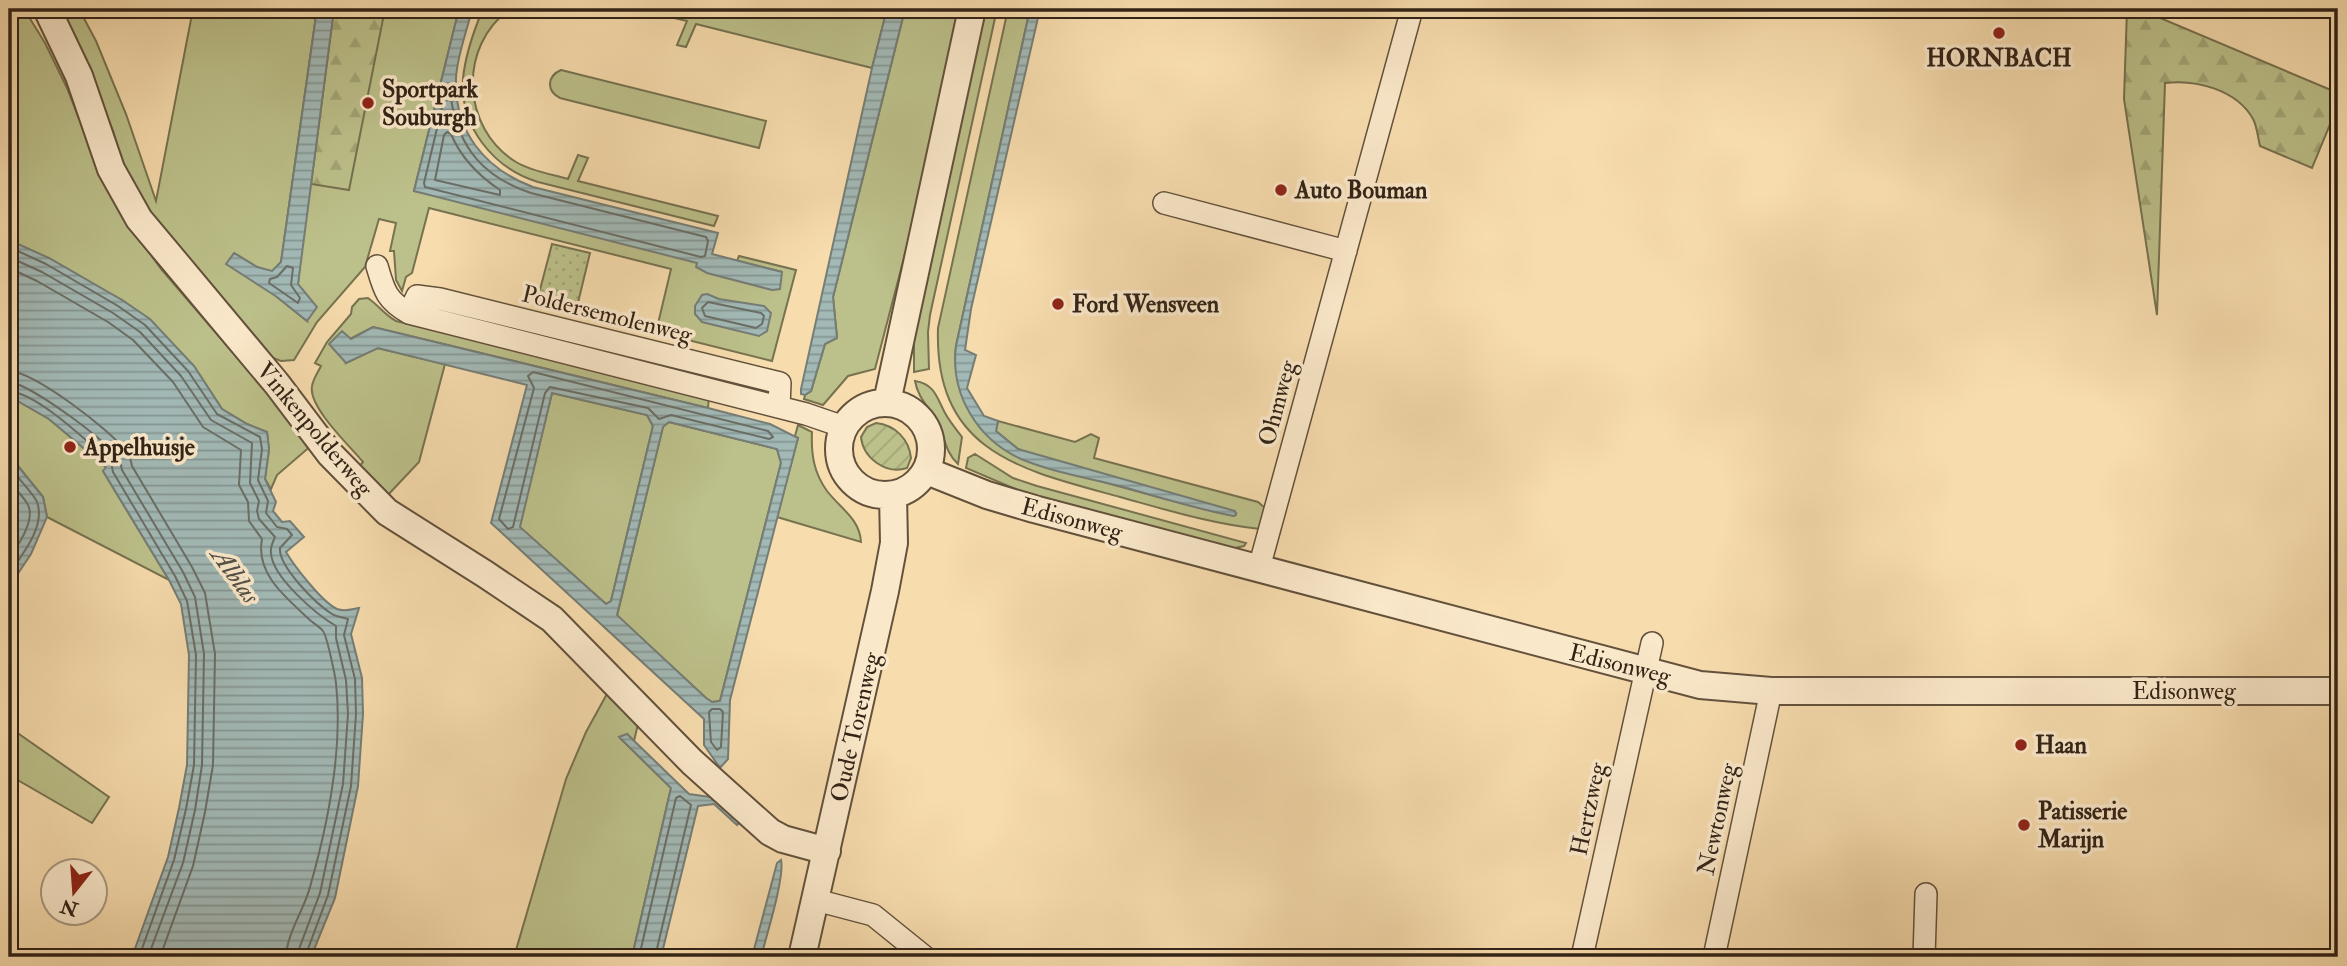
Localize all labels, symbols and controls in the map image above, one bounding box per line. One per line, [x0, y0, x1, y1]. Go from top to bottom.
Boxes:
marker: HORNBACH [1991, 25, 2007, 41]
place label: HORNBACH [1926, 43, 2072, 74]
place label: Sportpark Souburgh [382, 74, 479, 133]
marker: Sportpark Souburgh [360, 95, 376, 111]
place label: Auto Bouman [1294, 175, 1428, 206]
marker: Auto Bouman [1273, 182, 1289, 198]
street label: Poldersemolenweg [518, 278, 696, 351]
place label: Ford Wensveen [1072, 289, 1220, 320]
marker: Ford Wensveen [1050, 296, 1066, 312]
street label: Vinkenpolderweg [249, 356, 381, 504]
street label: Ohmweg [1251, 356, 1304, 449]
place label: Appelhuisje [83, 432, 195, 463]
marker: Appelhuisje [62, 439, 78, 455]
street label: Edisonweg [1018, 491, 1127, 548]
water label: Alblas [202, 538, 267, 611]
street label: Edisonweg [1566, 637, 1675, 692]
street label: Oude Torenweg [823, 648, 888, 805]
street label: Edisonweg [2132, 676, 2237, 707]
place label: Haan [2035, 730, 2087, 761]
marker: Haan [2013, 737, 2029, 753]
street label: Hertzweg [1564, 759, 1614, 858]
street label: Newtonweg [1691, 759, 1745, 878]
place label: Patisserie Marijn [2037, 796, 2127, 855]
marker: Patisserie Marijn [2016, 817, 2032, 833]
north arrow [38, 858, 108, 928]
text: N [57, 893, 82, 922]

